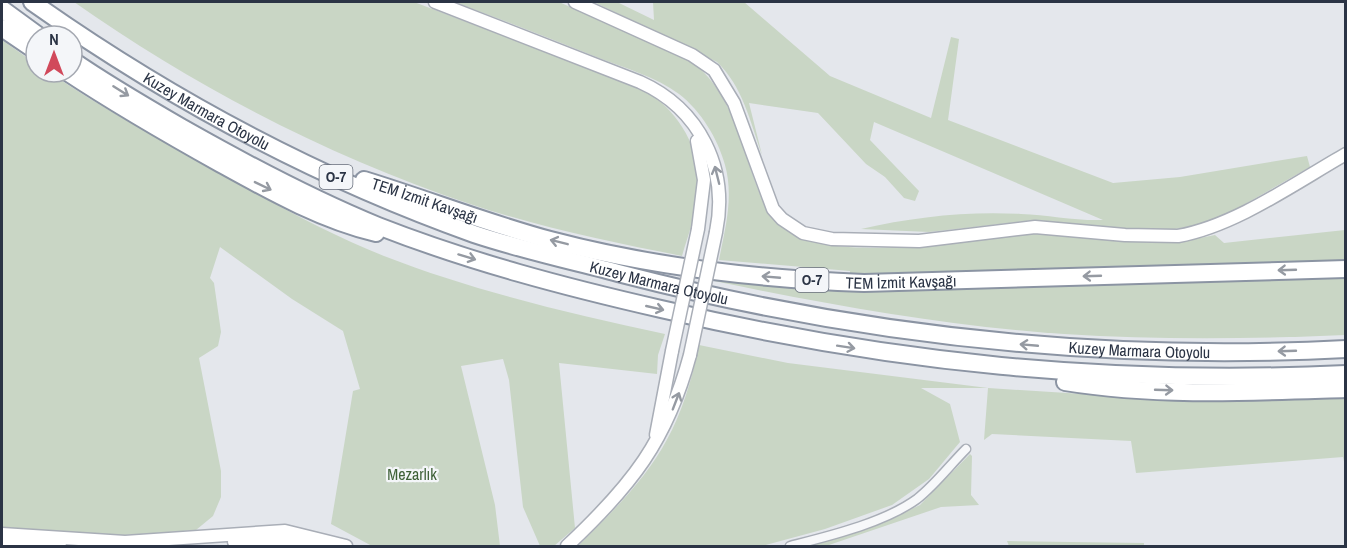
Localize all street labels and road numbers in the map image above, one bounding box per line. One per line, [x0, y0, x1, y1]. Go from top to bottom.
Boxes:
street label: Kuzey Marmara Otoyolu [139, 67, 274, 155]
road number: O-7 [320, 165, 352, 189]
street label: TEM İzmit Kavşağı [369, 172, 481, 228]
street label: Kuzey Marmara Otoyolu [588, 255, 730, 310]
road number: O-7 [796, 268, 828, 292]
street label: TEM İzmit Kavşağı [845, 269, 957, 294]
street label: Kuzey Marmara Otoyolu [1068, 336, 1210, 363]

